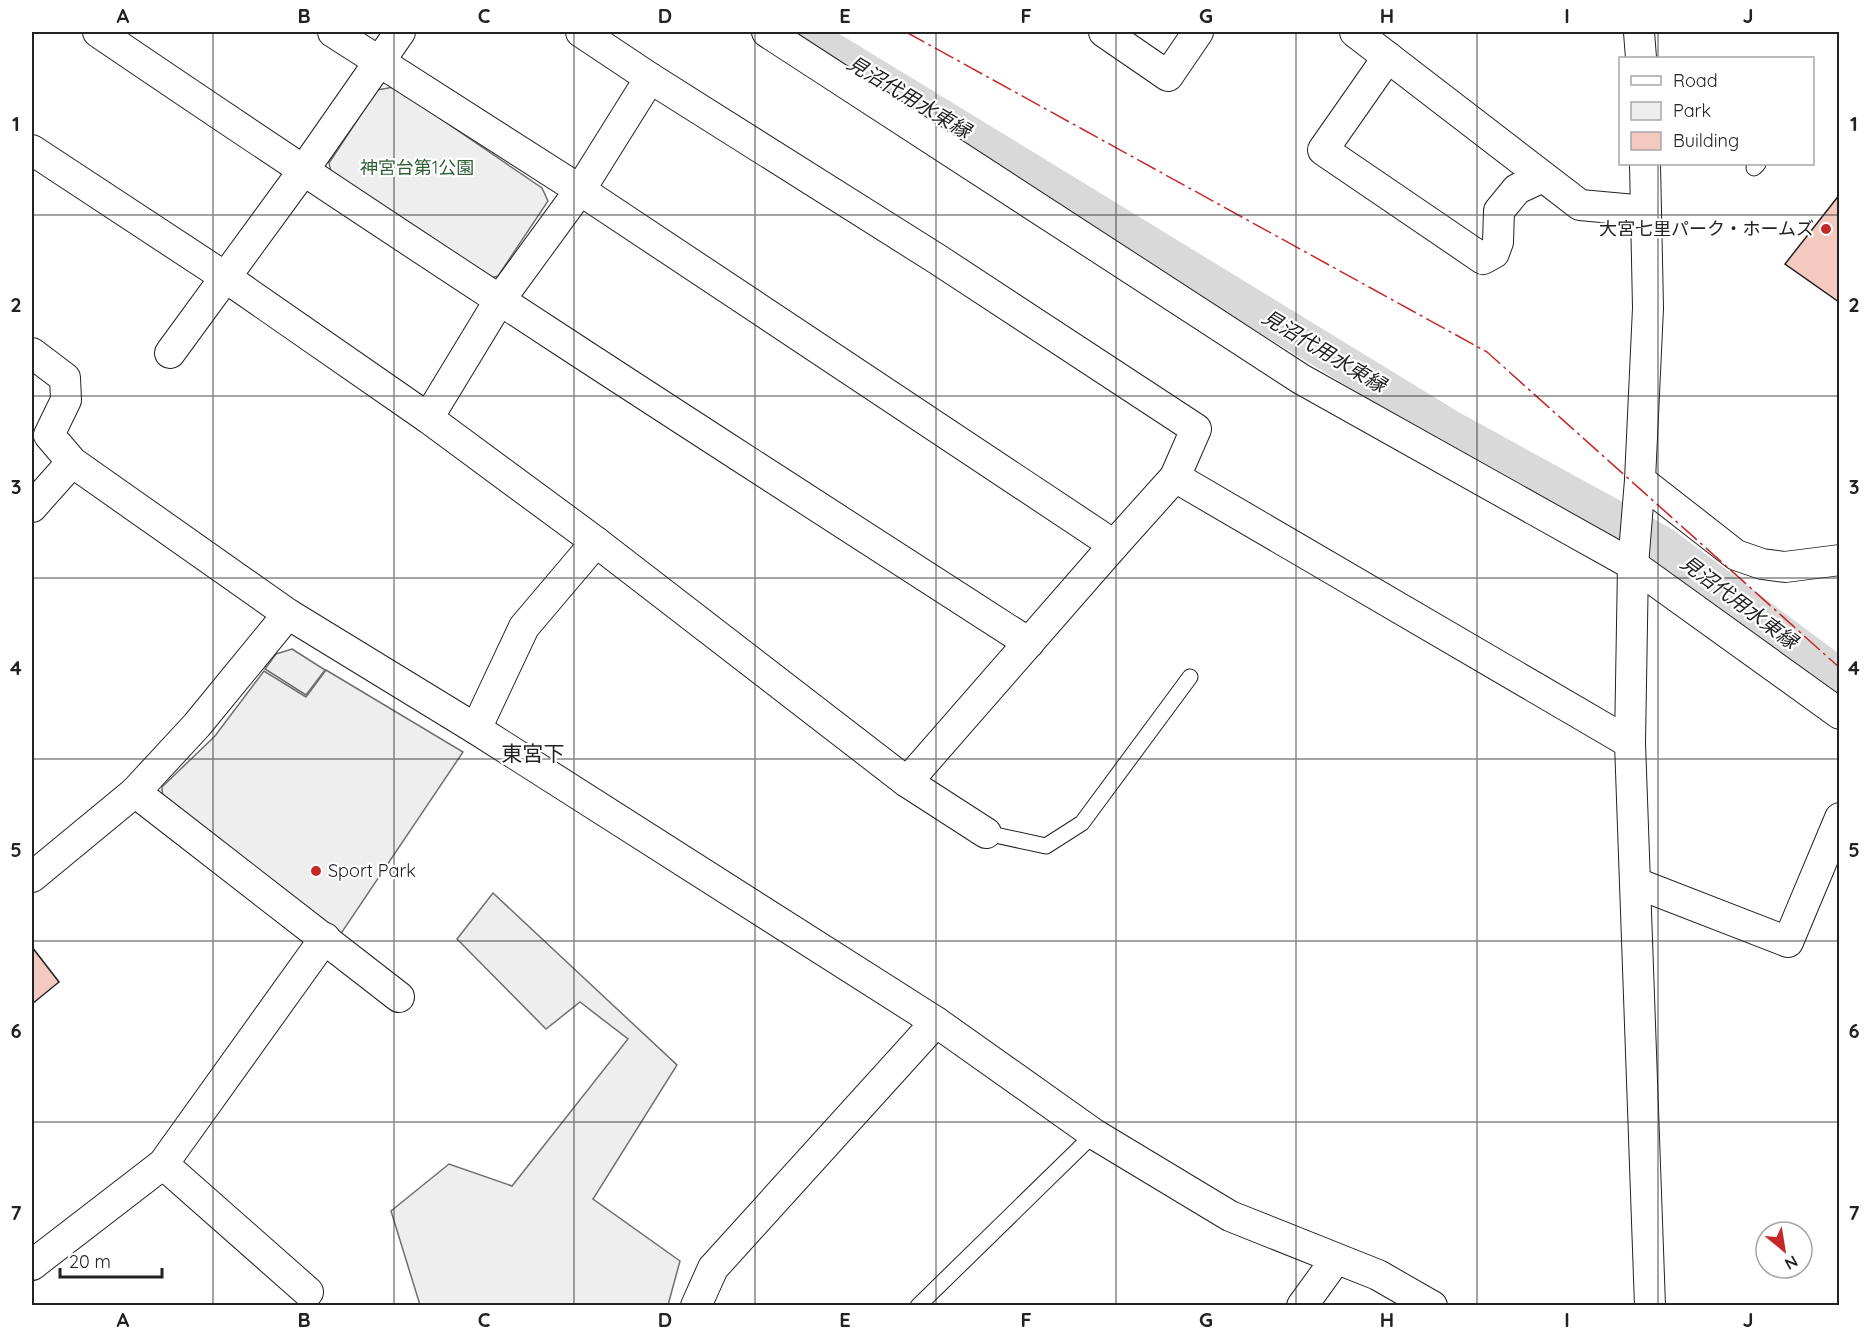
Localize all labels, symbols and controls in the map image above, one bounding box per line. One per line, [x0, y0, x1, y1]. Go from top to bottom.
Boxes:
text: A [117, 3, 130, 28]
text: B [297, 3, 311, 28]
text: C [478, 3, 491, 28]
text: D [658, 3, 672, 28]
text: E [839, 3, 851, 28]
text: F [1020, 3, 1032, 28]
text: G [1199, 3, 1213, 28]
text: H [1380, 3, 1394, 28]
text: I [1564, 3, 1570, 28]
text: J [1742, 3, 1754, 28]
water label: 見沼代用水東縁 [843, 50, 977, 144]
legend [1619, 57, 1814, 165]
text: Road [1673, 69, 1718, 92]
text: Park [1673, 99, 1711, 122]
text: 1 [12, 111, 20, 136]
text: 1 [1850, 111, 1858, 136]
text: Building [1673, 129, 1739, 152]
park label: 神宮台第1公園 [360, 156, 474, 179]
place label: 大宮七里パーク・ホームズ [1599, 217, 1814, 240]
marker: 大宮七里パーク・ホームズ [1819, 222, 1833, 236]
text: 2 [10, 292, 22, 317]
text: 2 [1848, 292, 1860, 317]
water label: 見沼代用水東縁 [1258, 304, 1392, 398]
text: 3 [11, 474, 21, 499]
text: 3 [1849, 474, 1859, 499]
water label: 見沼代用水東縁 [1676, 549, 1804, 655]
text: 4 [10, 655, 22, 680]
text: 4 [1848, 655, 1860, 680]
district label: 東宮下 [502, 740, 565, 766]
text: 5 [10, 837, 22, 862]
text: 5 [1848, 837, 1860, 862]
place label: Sport Park [328, 859, 416, 882]
marker: Sport Park [309, 864, 323, 878]
text: 6 [10, 1018, 22, 1043]
text: 6 [1848, 1018, 1860, 1043]
text: 7 [11, 1200, 22, 1225]
text: 7 [1849, 1200, 1860, 1225]
north arrow [1754, 1220, 1814, 1280]
scale bar [60, 1241, 162, 1279]
text: 20 m [69, 1250, 111, 1273]
text: N [1781, 1251, 1802, 1275]
text: A [117, 1307, 130, 1332]
text: B [297, 1307, 311, 1332]
text: C [478, 1307, 491, 1332]
text: D [658, 1307, 672, 1332]
text: E [839, 1307, 851, 1332]
text: F [1020, 1307, 1032, 1332]
text: G [1199, 1307, 1213, 1332]
text: H [1380, 1307, 1394, 1332]
text: I [1564, 1307, 1570, 1332]
text: J [1742, 1307, 1754, 1332]

